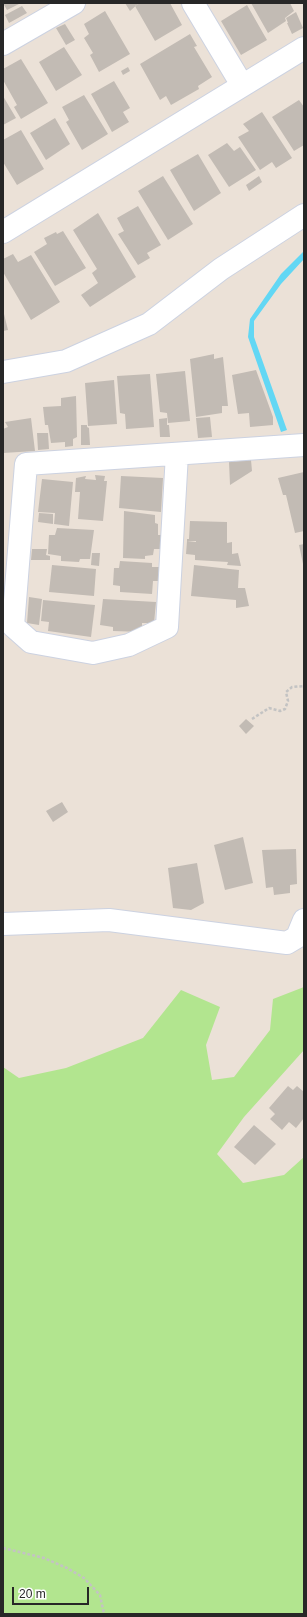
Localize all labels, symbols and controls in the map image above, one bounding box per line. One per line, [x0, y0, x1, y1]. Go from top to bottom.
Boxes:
scale bar [14, 1579, 91, 1605]
text: 20 m [19, 1587, 46, 1601]

